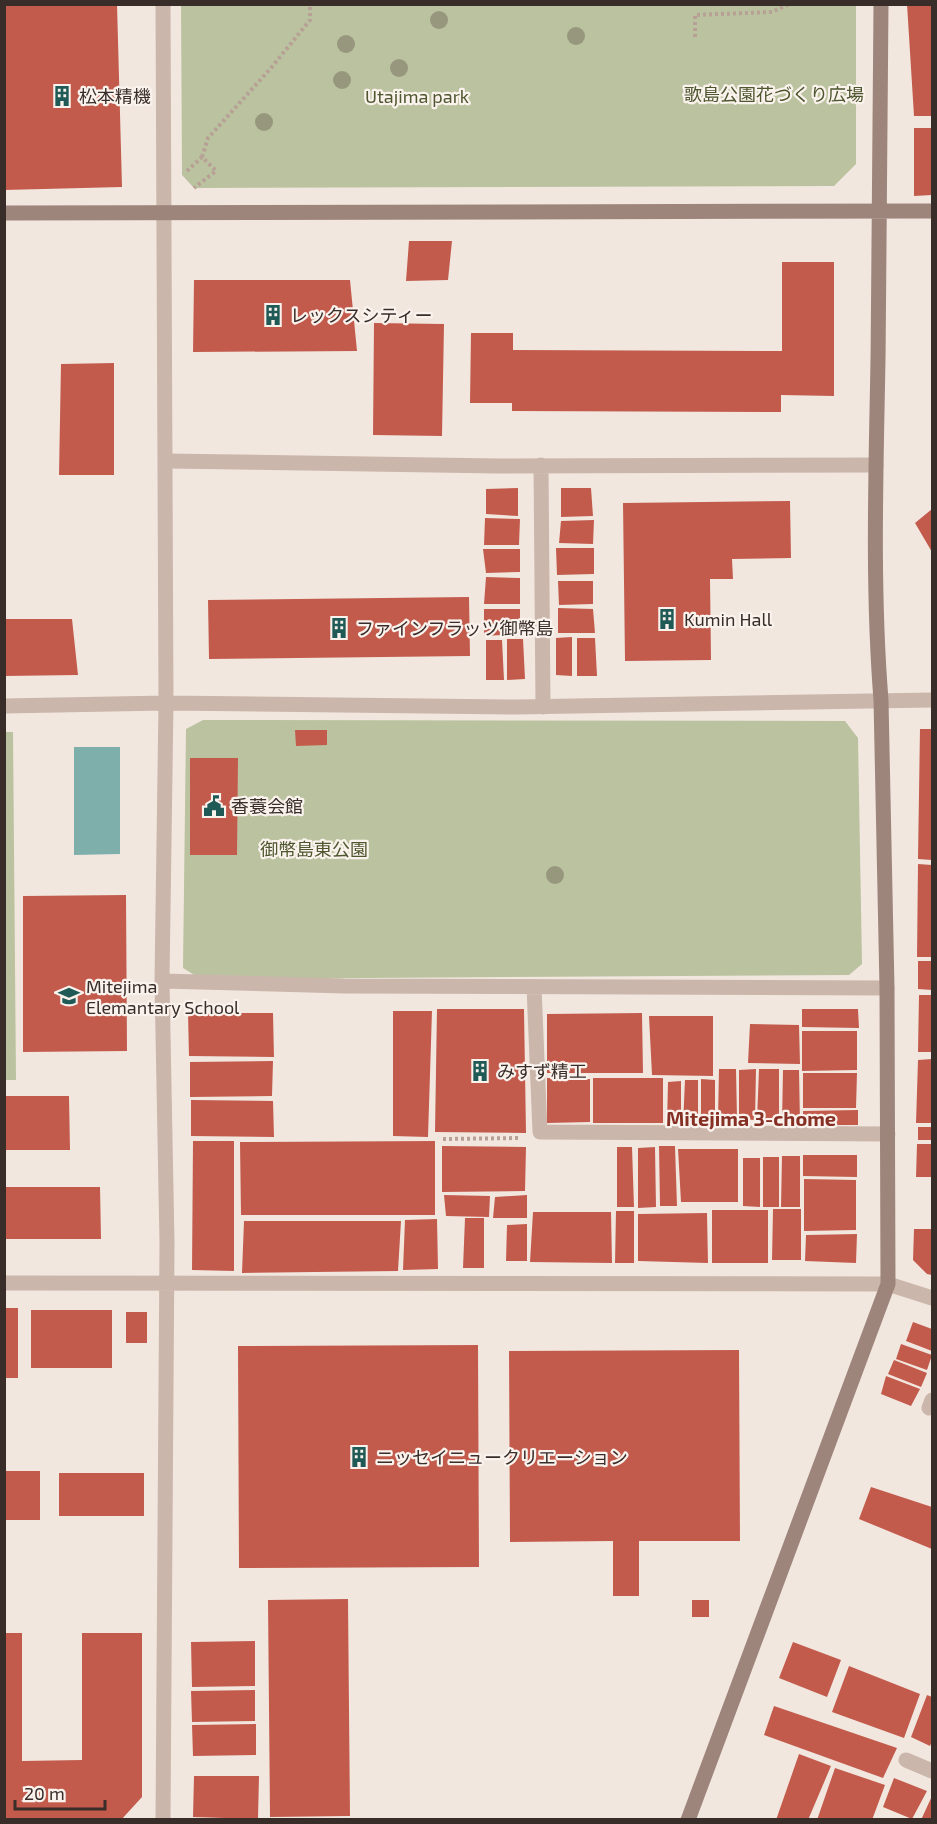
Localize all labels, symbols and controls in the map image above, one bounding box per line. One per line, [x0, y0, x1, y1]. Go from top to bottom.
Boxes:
park label: 歌島公園花づくり広場 [684, 83, 864, 105]
building icon: 松本精機 [50, 84, 74, 108]
place label: 松本精機 [79, 85, 151, 107]
park label: Utajima park [365, 85, 469, 107]
building icon: レックスシティー [261, 303, 285, 327]
place label: レックスシティー [290, 304, 432, 326]
building icon: Kumin Hall [655, 607, 679, 631]
place label: Kumin Hall [684, 608, 773, 630]
building icon: ファインフラッツ御幣島 [327, 616, 351, 640]
place label: ファインフラッツ御幣島 [356, 617, 553, 639]
public building icon: 香蓑会館 [202, 794, 226, 818]
place label: 香蓑会館 [231, 795, 303, 817]
park label: 御幣島東公園 [260, 838, 368, 860]
place label: Mitejima Elemantary School [86, 975, 240, 1018]
school or university icon: Mitejima Elemantary School [57, 984, 81, 1008]
building icon: みすず精工 [468, 1059, 492, 1083]
place label: みすず精工 [497, 1060, 587, 1082]
district label: Mitejima 3-chome [666, 1106, 836, 1130]
building icon: ニッセイニュークリエーション [347, 1445, 371, 1469]
place label: ニッセイニュークリエーション [376, 1446, 628, 1468]
scale bar [15, 1773, 105, 1811]
text: 20 m [24, 1782, 65, 1804]

